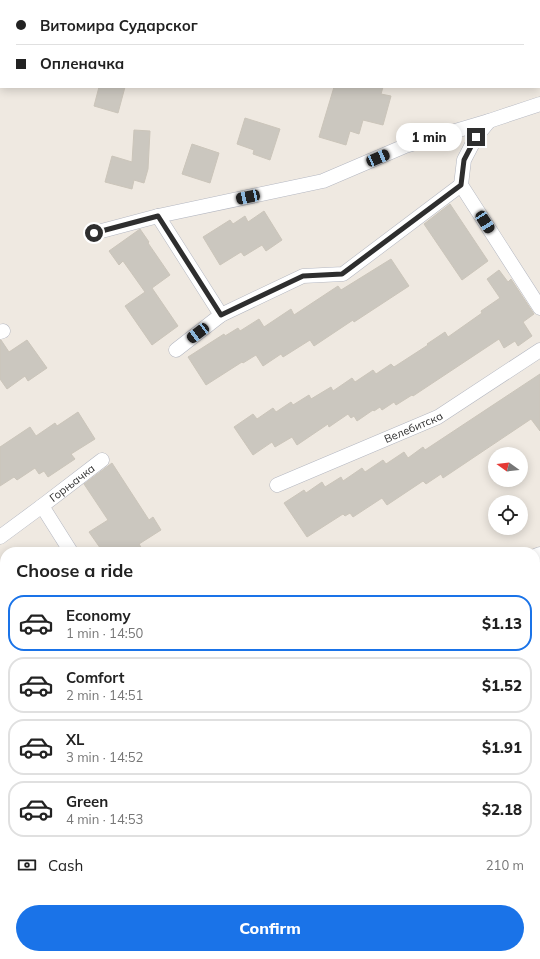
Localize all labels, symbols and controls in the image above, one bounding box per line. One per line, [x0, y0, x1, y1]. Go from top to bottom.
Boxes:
text: Витомира Сударског [40, 16, 198, 35]
text: Опленачка [40, 54, 124, 73]
callout: 1 min [396, 123, 462, 151]
route end [467, 128, 485, 146]
text: 1 min [412, 129, 446, 145]
car [365, 148, 391, 168]
car [235, 189, 261, 205]
car [473, 209, 497, 235]
route start [85, 224, 103, 242]
car [185, 321, 211, 345]
street label: Велебитска [382, 409, 446, 446]
north arrow [488, 447, 528, 487]
map controls [488, 447, 528, 535]
street label: Горњачка [47, 461, 97, 505]
button: locate [488, 495, 528, 535]
text: Choose a ride [16, 559, 133, 582]
icon: car [18, 605, 54, 641]
text: Economy [66, 606, 131, 625]
text: $1.13 [482, 614, 522, 633]
text: 1 min · 14:50 [66, 625, 143, 641]
icon: car [18, 667, 54, 703]
text: Comfort [66, 668, 124, 687]
text: $1.52 [482, 676, 522, 695]
text: 2 min · 14:51 [66, 687, 143, 703]
icon: car [18, 729, 54, 765]
text: XL [66, 730, 84, 749]
text: $1.91 [482, 738, 522, 757]
text: 3 min · 14:52 [66, 749, 143, 765]
icon: car [18, 791, 54, 827]
text: Green [66, 792, 108, 811]
text: $2.18 [482, 800, 522, 819]
text: 4 min · 14:53 [66, 811, 143, 827]
icon: cash [16, 854, 38, 876]
text: Cash [48, 856, 83, 875]
text: 210 m [486, 857, 524, 873]
button: Confirm [16, 905, 524, 951]

